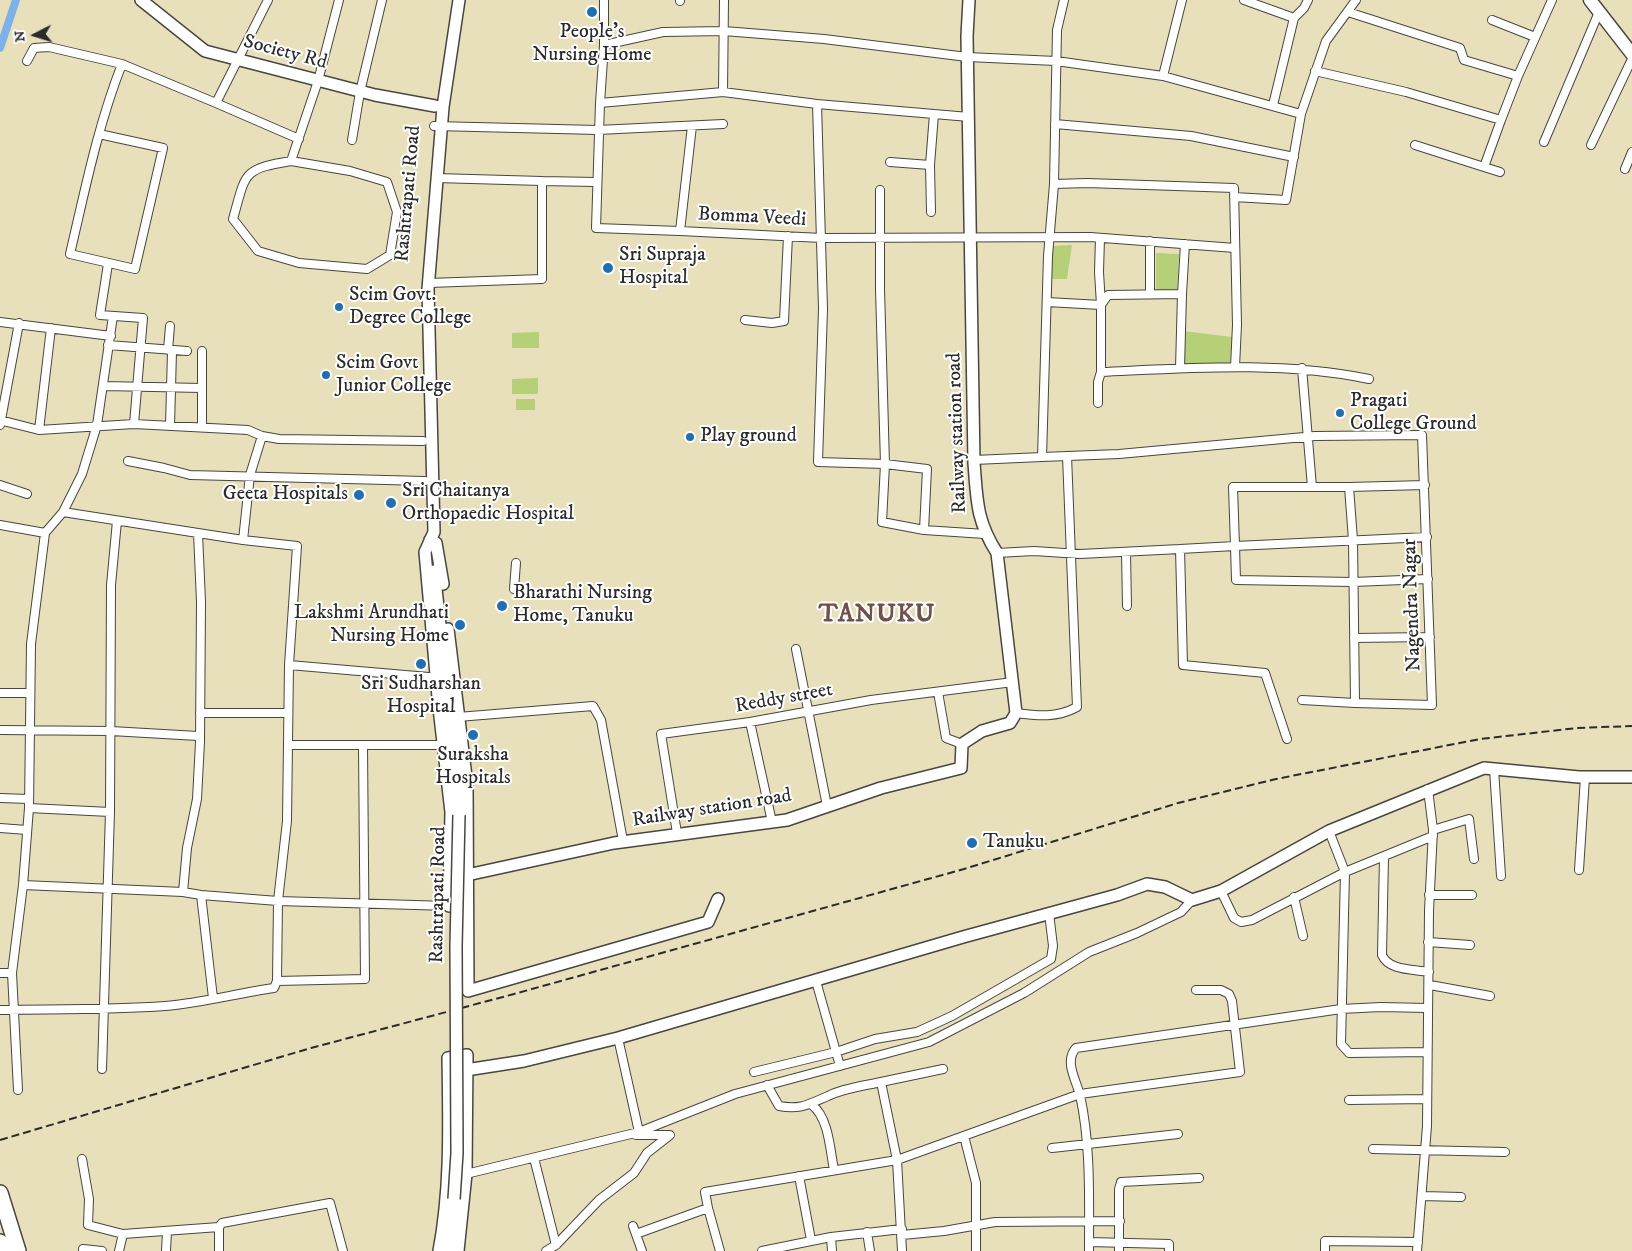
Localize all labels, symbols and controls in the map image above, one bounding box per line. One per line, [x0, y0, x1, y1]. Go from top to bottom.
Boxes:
marker: People's Nursing Home [585, 5, 599, 19]
north arrow [10, 10, 60, 60]
place label: People's Nursing Home [533, 21, 651, 68]
text: N [11, 30, 30, 43]
street label: Society Rd [240, 30, 330, 76]
street label: Rashtrapati Road [391, 125, 427, 263]
street label: Bomma Veedi [697, 203, 807, 233]
place label: Sri Supraja Hospital [619, 244, 706, 291]
marker: Sri Supraja Hospital [601, 261, 615, 275]
place label: Scim Govt. Degree College [349, 284, 471, 331]
marker: Scim Govt. Degree College [333, 301, 345, 313]
place label: Scim Govt Junior College [336, 352, 451, 399]
street label: Railway station road [943, 352, 973, 514]
marker: Scim Govt Junior College [320, 369, 332, 381]
place label: Pragati College Ground [1350, 390, 1477, 437]
marker: Pragati College Ground [1334, 407, 1346, 419]
place label: Play ground [700, 425, 797, 449]
marker: Play ground [684, 431, 696, 443]
place label: Sri Chaitanya Orthopaedic Hospital [402, 480, 574, 527]
place label: Geeta Hospitals [223, 483, 348, 507]
marker: Geeta Hospitals [352, 488, 366, 502]
marker: Sri Chaitanya Orthopaedic Hospital [384, 496, 398, 510]
street label: Nagendra Nagar [1399, 538, 1427, 672]
place label: Bharathi Nursing Home, Tanuku [513, 582, 652, 629]
marker: Bharathi Nursing Home, Tanuku [495, 599, 509, 613]
district label: TANUKU [818, 601, 936, 631]
place label: Lakshmi Arundhati Nursing Home [294, 602, 449, 649]
marker: Lakshmi Arundhati Nursing Home [453, 618, 467, 632]
marker: Sri Sudharshan Hospital [414, 657, 428, 671]
place label: Sri Sudharshan Hospital [361, 673, 481, 720]
street label: Reddy street [733, 679, 835, 719]
marker: Suraksha Hospitals [466, 728, 480, 742]
place label: Suraksha Hospitals [435, 744, 511, 791]
street label: Railway station road [631, 785, 793, 833]
street label: Rashtrapati Road [426, 826, 452, 964]
place label: Tanuku [983, 831, 1044, 855]
marker: Tanuku [965, 836, 979, 850]

